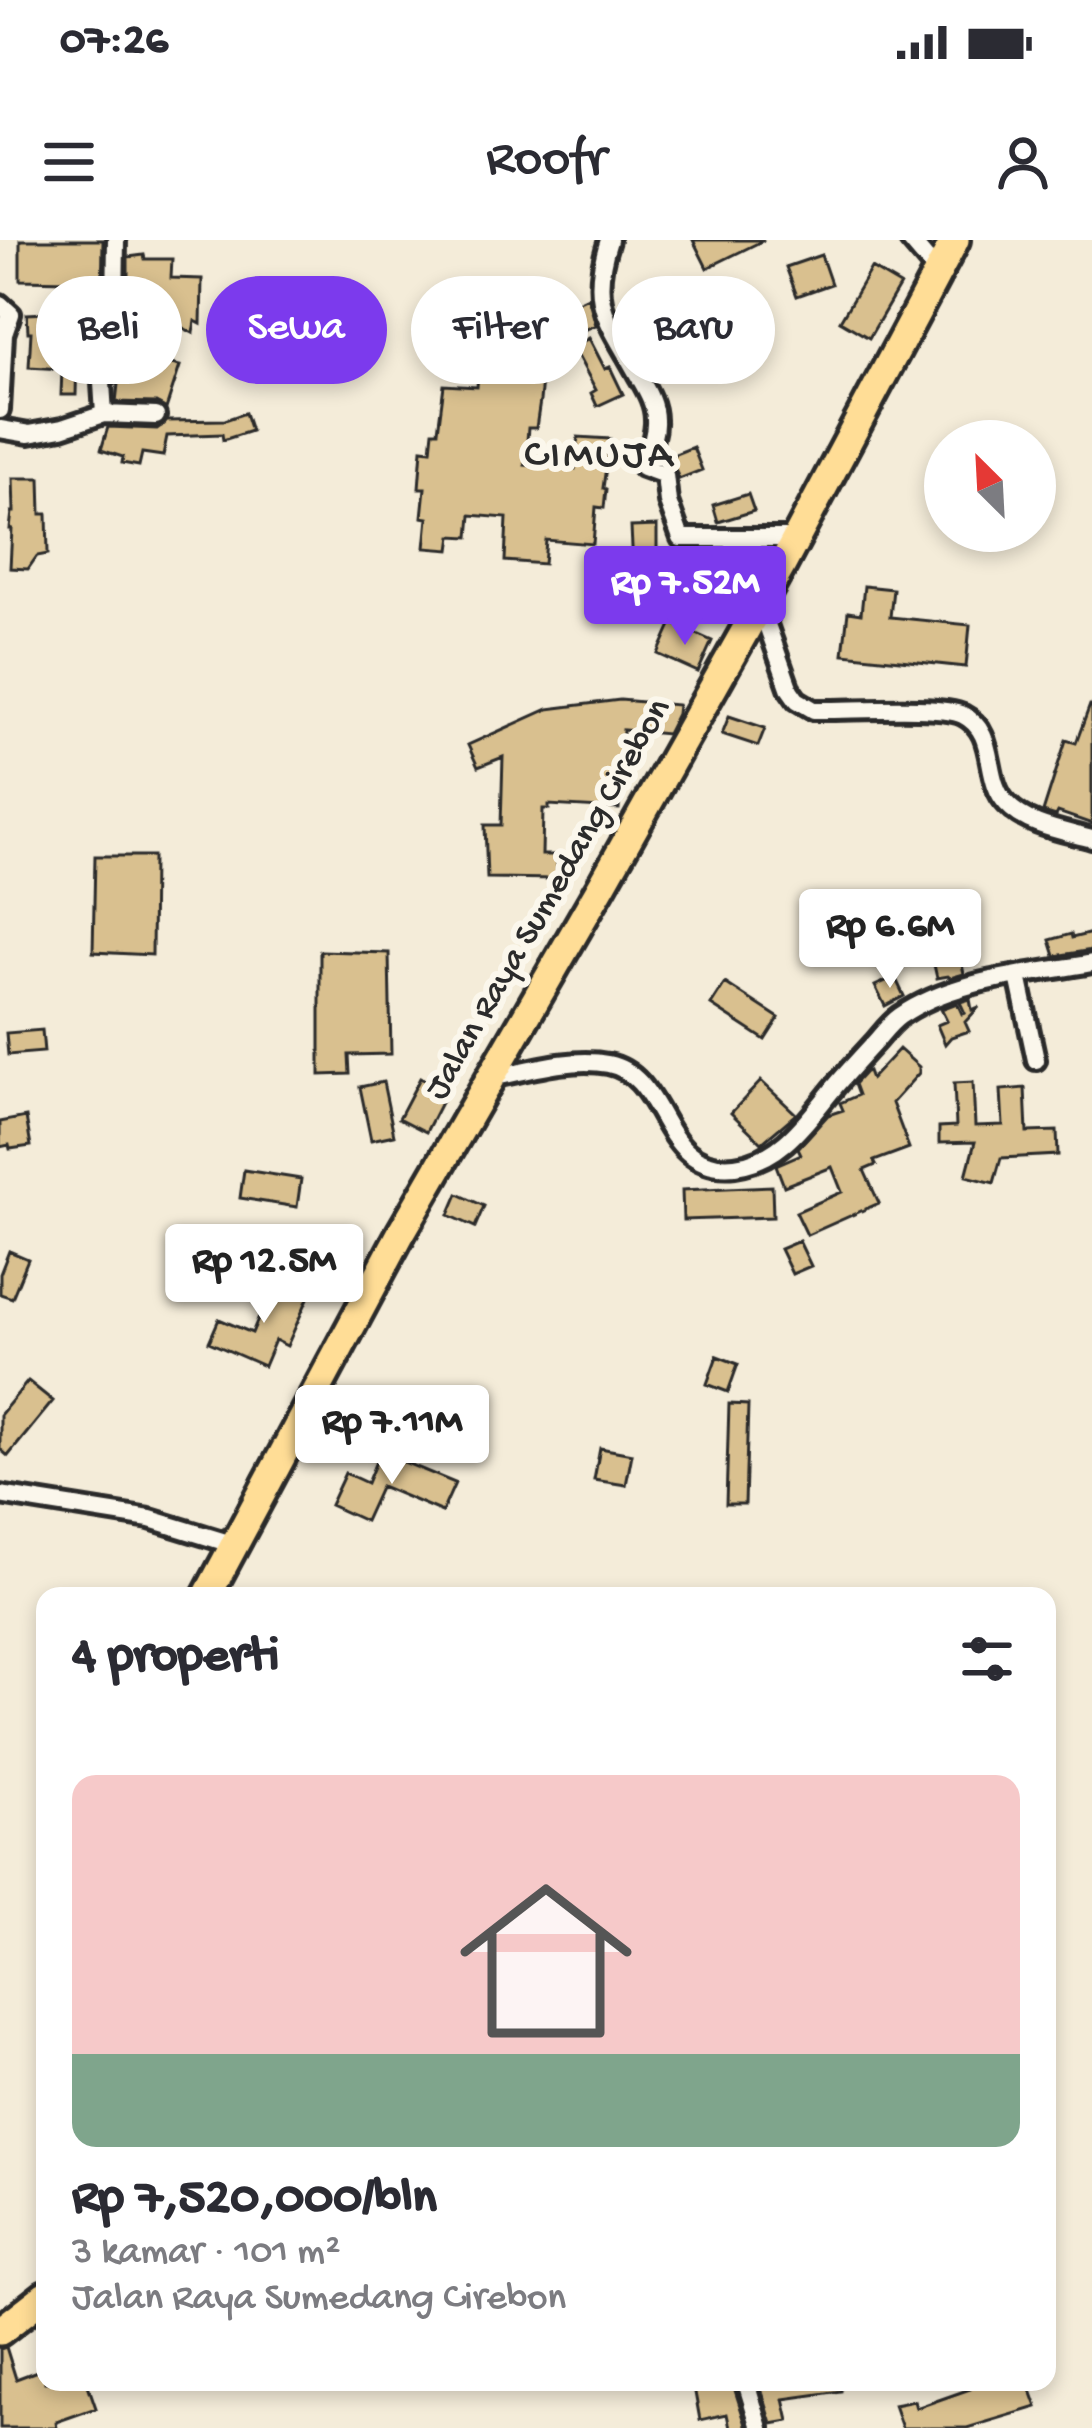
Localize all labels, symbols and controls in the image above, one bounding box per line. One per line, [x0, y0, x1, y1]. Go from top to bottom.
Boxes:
text: 07:26 [60, 16, 168, 69]
icon: menu [36, 129, 102, 195]
icon: person [990, 129, 1056, 195]
text: Roofr [486, 130, 606, 194]
chip: Beli [36, 276, 182, 384]
chip: Sewa [206, 276, 387, 384]
chip: Filter [411, 276, 588, 384]
chip: Baru [612, 276, 775, 384]
north arrow [924, 420, 1056, 552]
map controls [924, 420, 1056, 552]
district label: CIMUJA [524, 433, 676, 482]
pin: Rp 7.52M [561, 546, 809, 648]
text: Rp 7.52M [611, 562, 759, 608]
street label: Jalan Raya Sumedang Cirebon [417, 692, 683, 1108]
pin: Rp 6.6M [779, 889, 1001, 991]
text: Rp 6.6M [826, 905, 954, 951]
pin: Rp 12.5M [140, 1224, 388, 1326]
text: Rp 12.5M [192, 1240, 336, 1286]
pin: Rp 7.11M [268, 1385, 516, 1487]
text: Rp 7.11M [322, 1401, 462, 1447]
icon: filters [954, 1626, 1020, 1692]
text: 4 properti [72, 1629, 279, 1689]
icon: home [438, 1853, 654, 2069]
text: Rp 7,520,000/bln [72, 2171, 437, 2231]
text: 3 kamar · 101 m² [72, 2231, 340, 2277]
text: Jalan Raya Sumedang Cirebon [72, 2277, 566, 2323]

